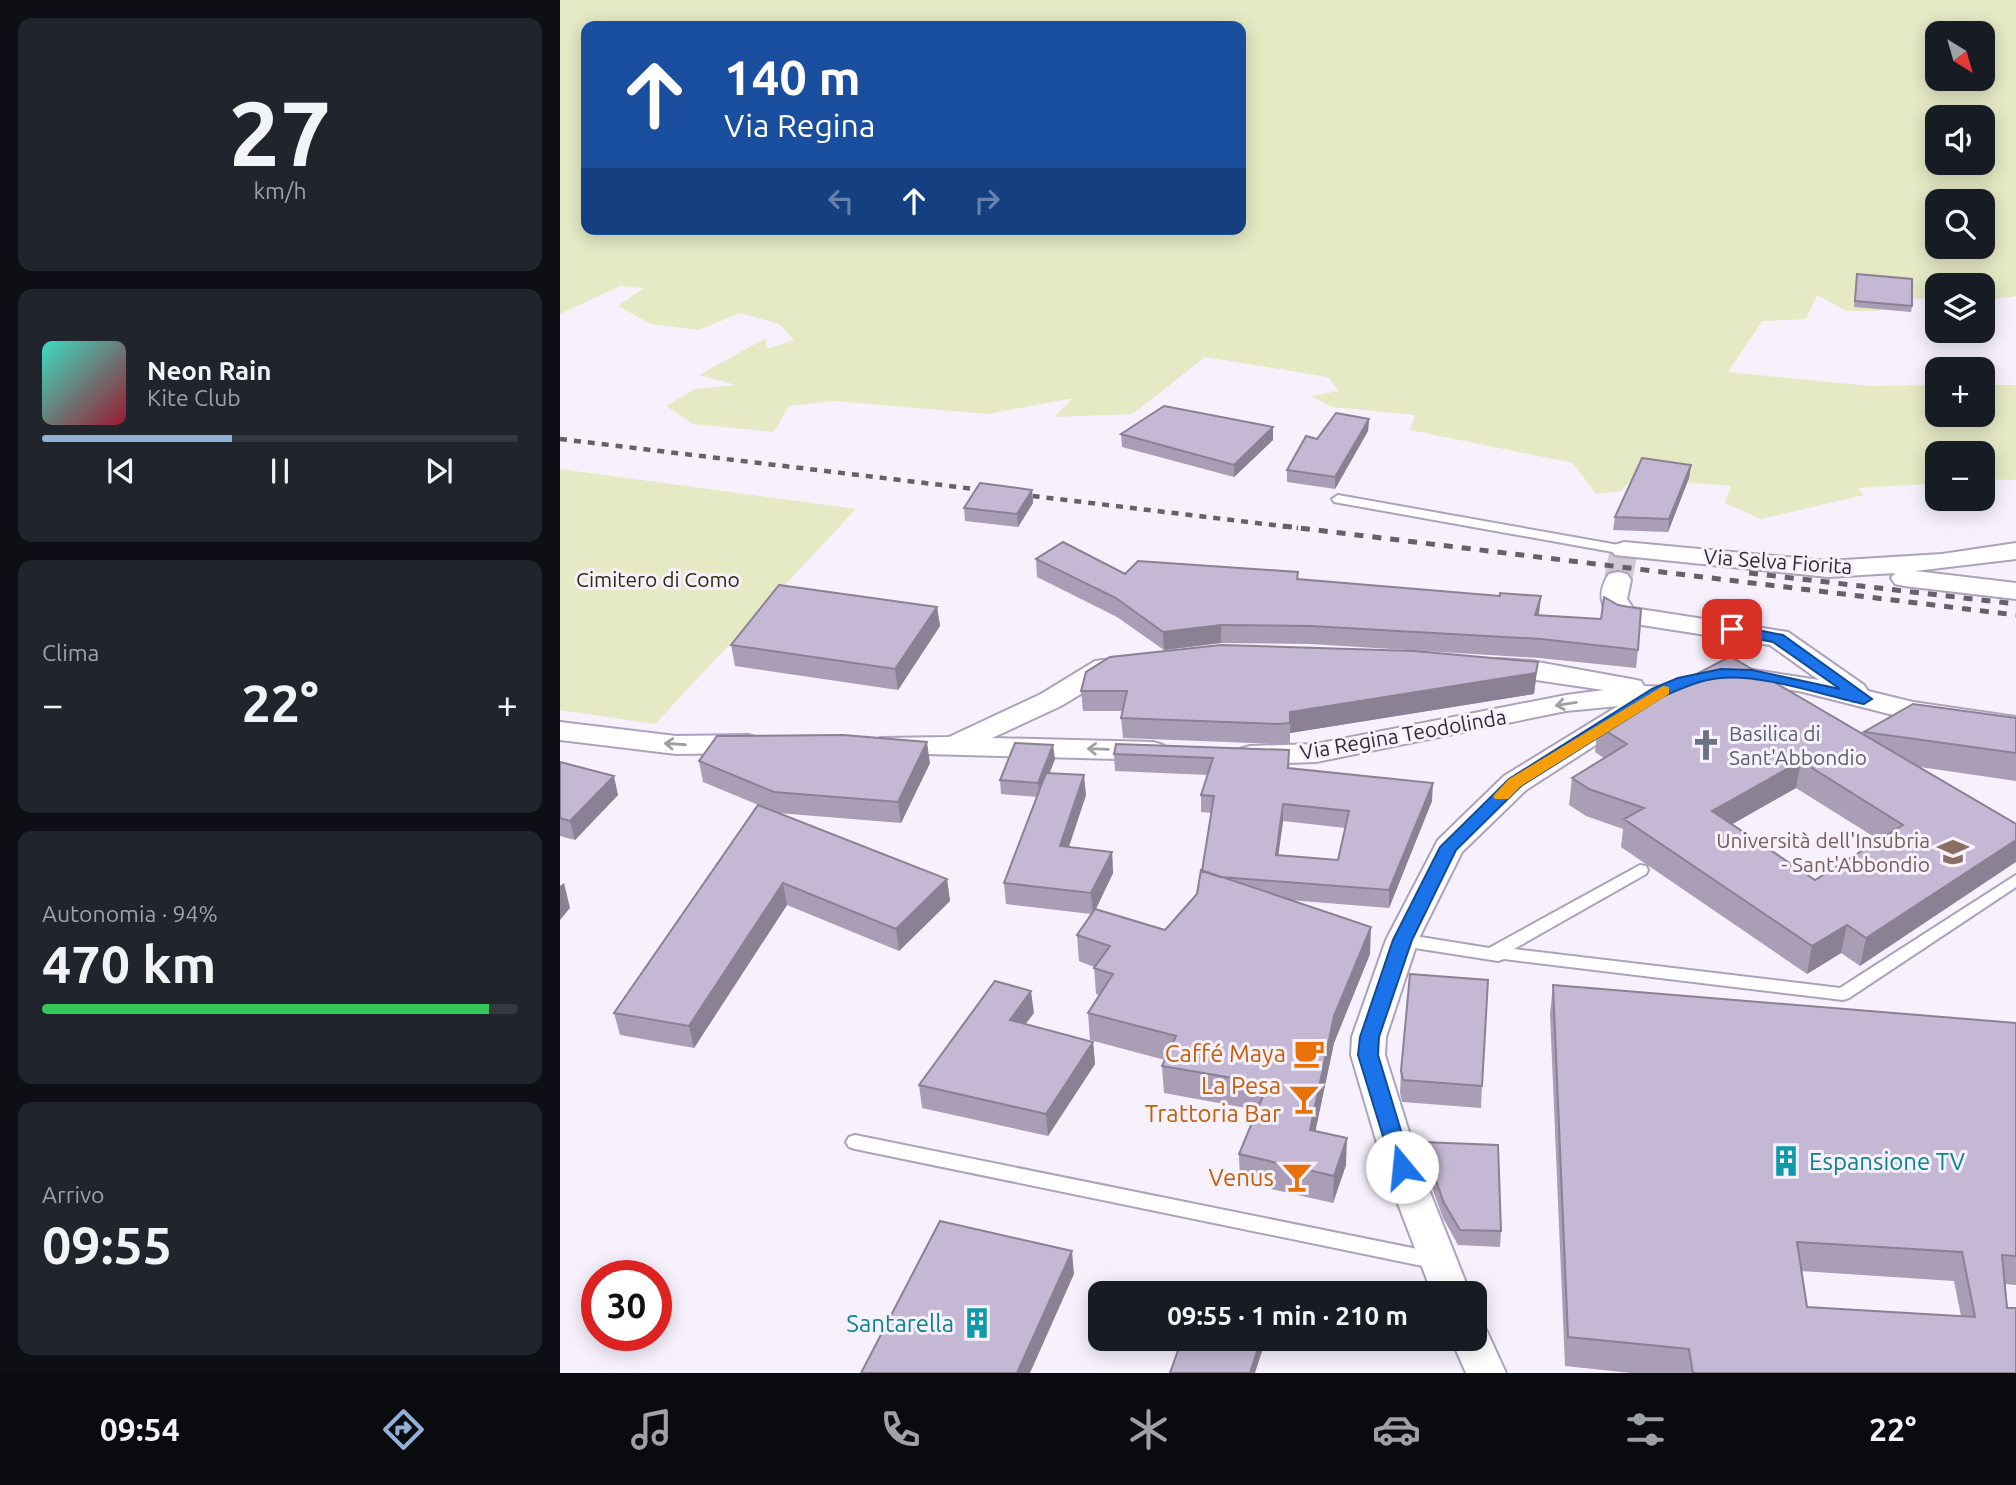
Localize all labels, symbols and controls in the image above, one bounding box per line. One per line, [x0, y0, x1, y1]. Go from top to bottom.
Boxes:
north arrow [1925, 21, 1995, 91]
map controls [1925, 21, 1995, 511]
icon: ahead [609, 49, 700, 140]
text: 140 m [724, 49, 861, 104]
text: 27 [229, 81, 331, 183]
button: sound [1925, 105, 1995, 175]
text: Via Regina [724, 107, 875, 143]
text: km/h [253, 178, 307, 203]
icon: left [822, 182, 860, 220]
icon: ahead [895, 182, 933, 220]
icon: right [968, 182, 1006, 220]
button: search [1925, 189, 1995, 259]
button: layers [1925, 273, 1995, 343]
text: Neon Rain [147, 356, 272, 385]
button: + [1925, 357, 1995, 427]
text: Kite Club [147, 385, 241, 410]
button: − [1925, 441, 1995, 511]
icon: previous [102, 452, 140, 490]
icon: pause [261, 452, 299, 490]
icon: next [420, 452, 458, 490]
street label: Via Selva Fiorita [1703, 544, 1853, 578]
park label: Cimitero di Como [576, 567, 740, 591]
pin [1702, 599, 1762, 659]
icon: arrive [1713, 610, 1751, 648]
text: Clima [42, 640, 99, 665]
text: 22° [241, 674, 319, 732]
text: − [42, 683, 63, 725]
text: + [497, 683, 518, 725]
one-way arrow [1555, 698, 1578, 711]
street label: Via Regina Teodolinda [1298, 704, 1508, 764]
place label: Basilica di Sant'Abbondio [1729, 721, 1867, 769]
church icon: Basilica di Sant'Abbondio [1689, 728, 1723, 762]
one-way arrow [664, 737, 687, 750]
one-way arrow [1087, 742, 1110, 755]
place label: Università dell'Insubria - Sant'Abbondio [1716, 828, 1930, 876]
school or university icon: Università dell'Insubria - Sant'Abbondio [1936, 835, 1970, 869]
text: Autonomia · 94% [42, 901, 218, 926]
text: 470 km [42, 935, 216, 993]
cafe icon: Caffé Maya [1292, 1036, 1326, 1070]
place label: Caffé Maya [1165, 1040, 1286, 1067]
place label: La Pesa Trattoria Bar [1145, 1072, 1281, 1127]
bar icon: La Pesa Trattoria Bar [1287, 1082, 1321, 1116]
position arrow [1365, 1130, 1439, 1204]
building icon: Espansione TV [1769, 1144, 1803, 1178]
place label: Espansione TV [1809, 1148, 1965, 1175]
bar icon: Venus [1280, 1160, 1314, 1194]
place label: Venus [1209, 1164, 1274, 1191]
text: Arrivo [42, 1182, 105, 1207]
text: 09:55 [42, 1216, 172, 1274]
speed limit sign: 30 [581, 1260, 672, 1351]
text: 09:55 · 1 min · 210 m [1167, 1301, 1408, 1330]
building icon: Santarella [960, 1306, 994, 1340]
place label: Santarella [846, 1310, 954, 1337]
icon: directions [379, 1405, 428, 1454]
icon: music [627, 1405, 676, 1454]
icon: phone [876, 1405, 925, 1454]
icon: climate [1124, 1405, 1173, 1454]
icon: car [1372, 1405, 1421, 1454]
icon: filters [1621, 1405, 1670, 1454]
text: 09:54 [100, 1411, 180, 1447]
text: 22° [1869, 1411, 1916, 1447]

